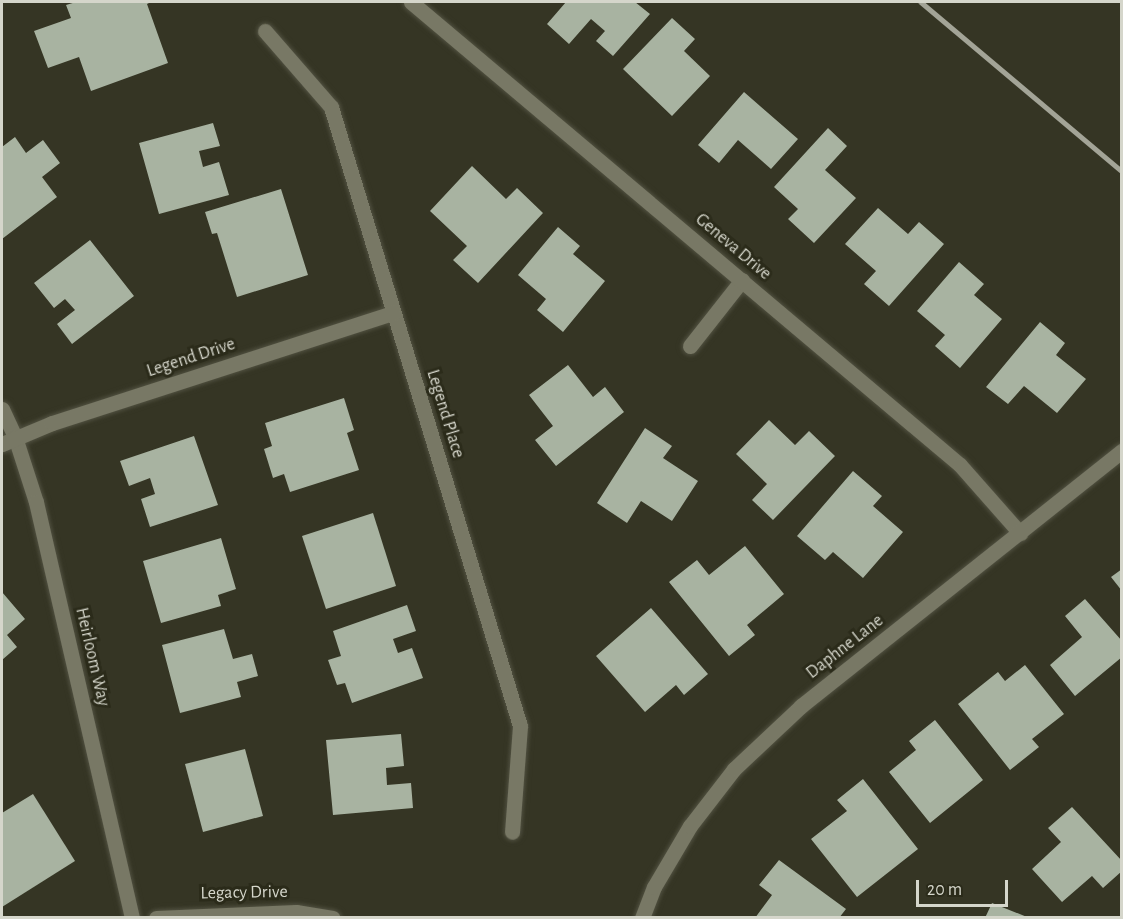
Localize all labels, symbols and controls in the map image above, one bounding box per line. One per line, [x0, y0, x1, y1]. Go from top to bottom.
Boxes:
street label: Geneva Drive [691, 209, 775, 285]
street label: Legend Drive [144, 334, 238, 382]
street label: Legend Place [421, 367, 469, 461]
street label: Heirloom Way [70, 606, 114, 708]
street label: Daphne Lane [802, 610, 888, 684]
scale bar [919, 868, 1010, 906]
street label: Legacy Drive [200, 881, 288, 905]
text: 20 m [927, 881, 962, 899]

